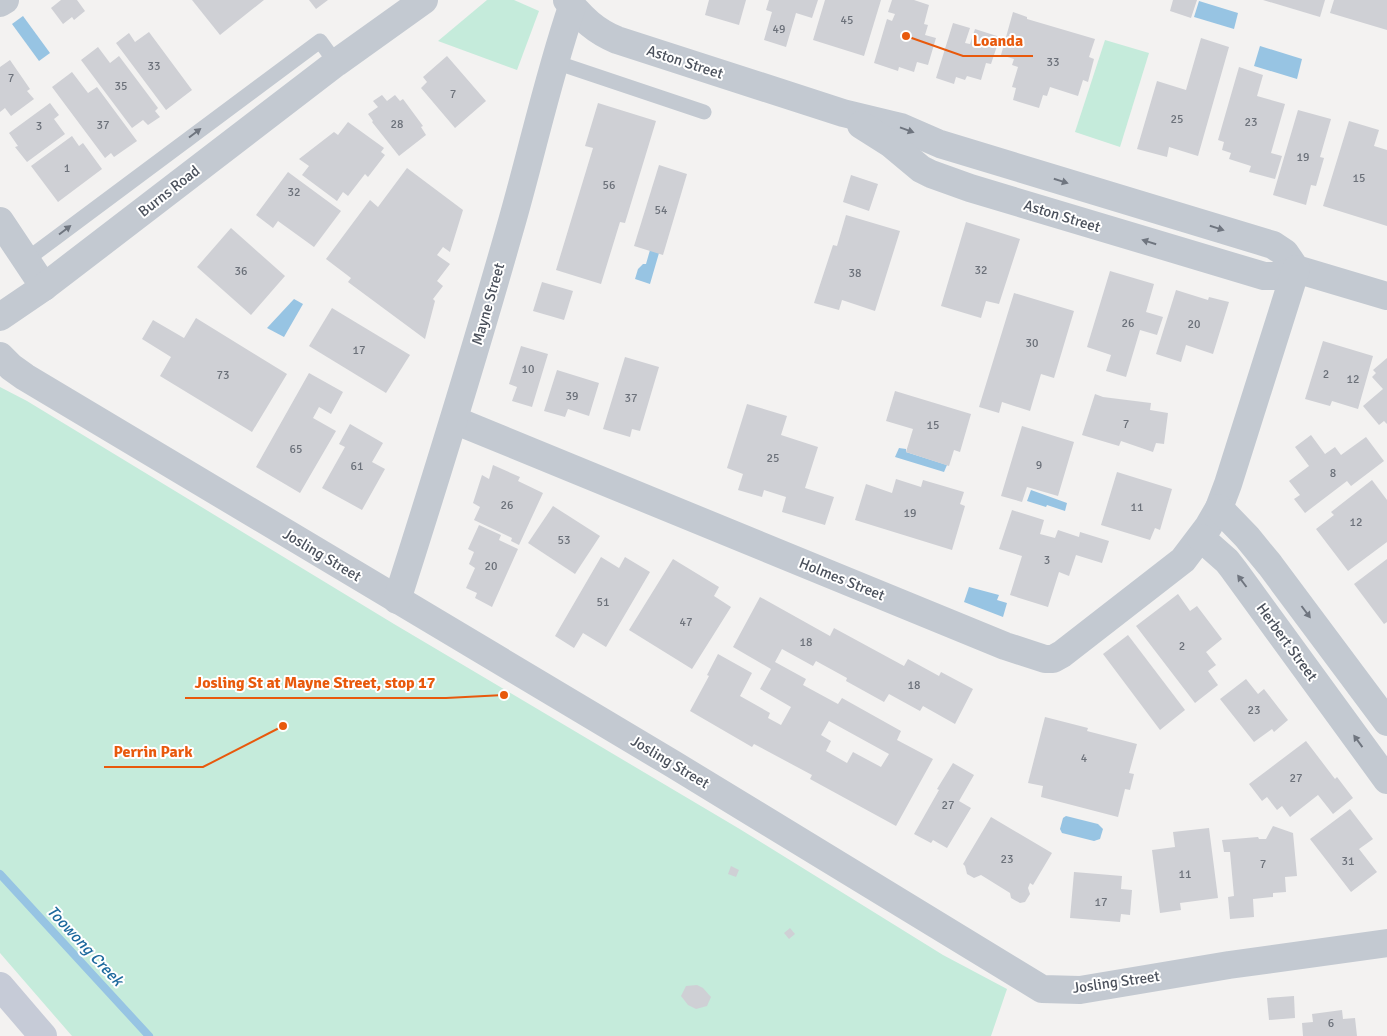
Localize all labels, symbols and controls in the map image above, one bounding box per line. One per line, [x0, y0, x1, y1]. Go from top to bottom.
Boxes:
house number: 45 [841, 13, 853, 28]
house number: 49 [773, 22, 785, 37]
callout: Loanda [963, 25, 1033, 56]
text: Loanda [973, 31, 1023, 51]
street label: Aston Street [645, 41, 725, 83]
house number: 33 [1047, 55, 1059, 70]
house number: 33 [148, 59, 160, 74]
house number: 7 [8, 71, 14, 86]
house number: 35 [115, 79, 127, 94]
house number: 7 [450, 87, 456, 102]
house number: 25 [1171, 112, 1183, 127]
house number: 23 [1245, 115, 1257, 130]
house number: 28 [391, 117, 403, 132]
house number: 37 [97, 118, 109, 133]
house number: 3 [36, 119, 42, 134]
one-way arrow [900, 126, 915, 134]
one-way arrow [188, 128, 201, 139]
house number: 19 [1297, 150, 1309, 165]
house number: 1 [64, 161, 70, 176]
street label: Burns Road [135, 161, 203, 221]
house number: 15 [1353, 171, 1365, 186]
one-way arrow [1054, 177, 1069, 185]
house number: 56 [603, 178, 615, 193]
house number: 32 [288, 185, 300, 200]
street label: Aston Street [1021, 196, 1103, 236]
house number: 54 [655, 203, 668, 218]
one-way arrow [1210, 224, 1225, 232]
one-way arrow [58, 225, 71, 236]
one-way arrow [1141, 237, 1156, 245]
street label: Mayne Street [468, 261, 508, 347]
house number: 32 [975, 263, 987, 278]
house number: 36 [235, 264, 247, 279]
house number: 38 [849, 266, 861, 281]
house number: 26 [1122, 316, 1134, 331]
house number: 20 [1188, 317, 1200, 332]
house number: 30 [1026, 336, 1038, 351]
house number: 17 [353, 343, 365, 358]
house number: 10 [522, 362, 534, 377]
house number: 2 [1323, 367, 1329, 382]
house number: 73 [217, 368, 229, 383]
house number: 12 [1347, 372, 1359, 387]
house number: 39 [566, 389, 578, 404]
house number: 37 [625, 391, 637, 406]
house number: 7 [1123, 417, 1129, 432]
house number: 15 [927, 418, 939, 433]
house number: 65 [290, 442, 302, 457]
house number: 25 [767, 451, 779, 466]
house number: 9 [1036, 458, 1042, 473]
house number: 61 [351, 459, 363, 474]
house number: 8 [1330, 466, 1336, 481]
house number: 26 [501, 498, 513, 513]
house number: 11 [1131, 500, 1143, 515]
house number: 19 [904, 506, 916, 521]
house number: 12 [1350, 515, 1362, 530]
street label: Josling Street [280, 525, 364, 585]
house number: 53 [558, 533, 570, 548]
house number: 3 [1044, 553, 1050, 568]
street label: Holmes Street [797, 554, 887, 604]
house number: 20 [485, 559, 497, 574]
one-way arrow [1237, 574, 1247, 588]
house number: 51 [597, 595, 609, 610]
street label: Herbert Street [1253, 599, 1321, 685]
one-way arrow [1300, 605, 1311, 618]
house number: 47 [680, 615, 692, 630]
house number: 18 [800, 635, 812, 650]
house number: 2 [1179, 639, 1185, 654]
callout: Josling St at Mayne Street, stop 17 [185, 667, 446, 698]
text: Josling St at Mayne Street, stop 17 [195, 673, 436, 693]
house number: 18 [908, 678, 920, 693]
house number: 23 [1248, 703, 1260, 718]
street label: Josling Street [628, 732, 712, 792]
one-way arrow [1353, 734, 1363, 748]
callout: Perrin Park [104, 736, 203, 767]
text: Perrin Park [113, 742, 193, 762]
house number: 4 [1081, 751, 1088, 766]
house number: 27 [1290, 771, 1302, 786]
house number: 27 [942, 798, 954, 813]
house number: 23 [1001, 852, 1013, 867]
house number: 31 [1342, 854, 1354, 869]
house number: 7 [1260, 857, 1266, 872]
house number: 11 [1179, 867, 1191, 882]
house number: 17 [1095, 895, 1107, 910]
water label: Toowong Creek [43, 902, 129, 992]
street label: Josling Street [1071, 967, 1161, 997]
house number: 6 [1328, 1016, 1334, 1031]

